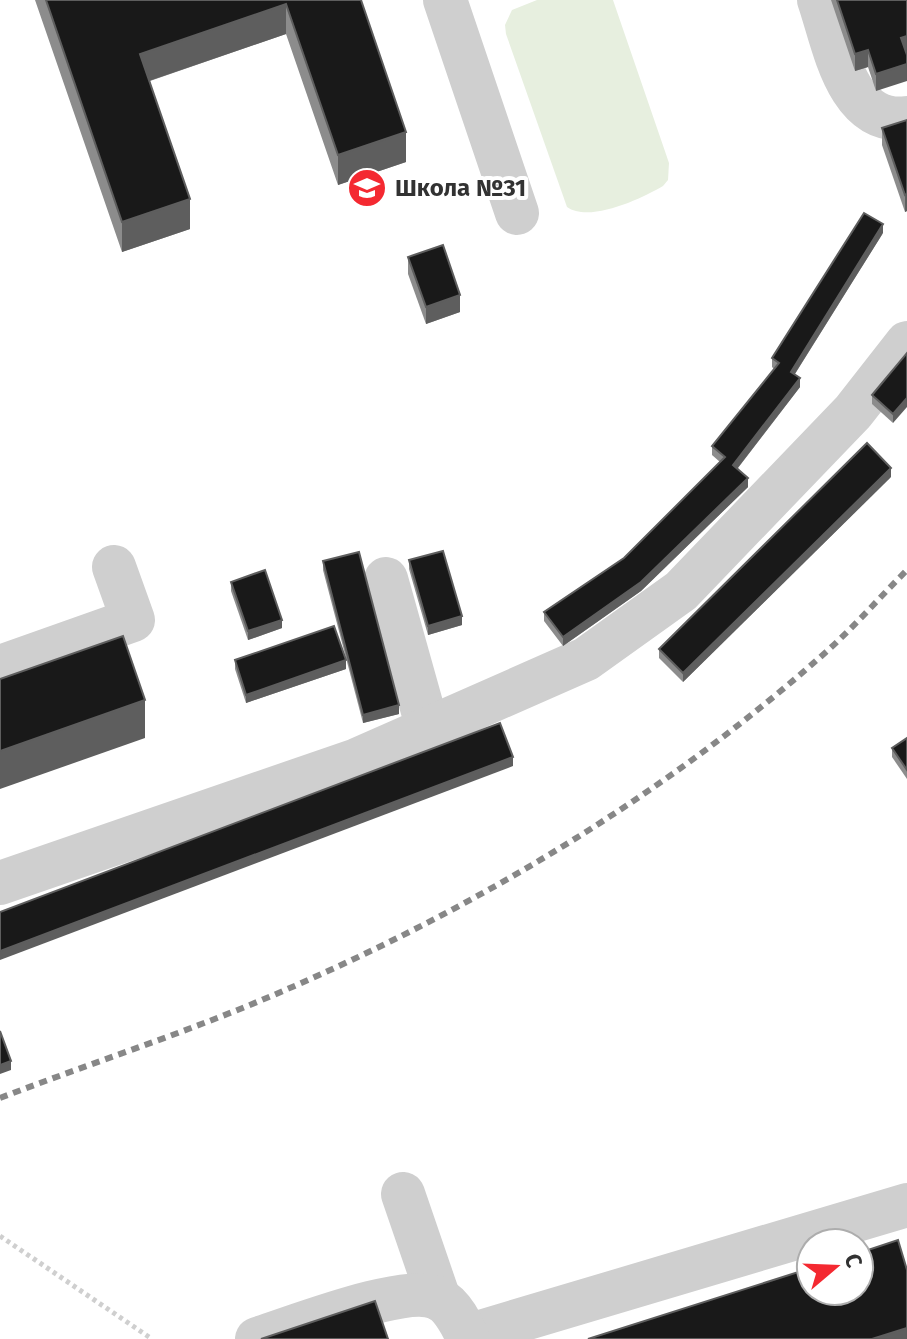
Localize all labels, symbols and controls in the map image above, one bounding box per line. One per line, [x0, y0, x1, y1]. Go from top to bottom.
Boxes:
school or university icon: Школа №31 [346, 167, 388, 209]
place label: Школа №31 [395, 174, 526, 202]
north arrow [795, 1227, 875, 1307]
text: С [839, 1250, 868, 1271]

